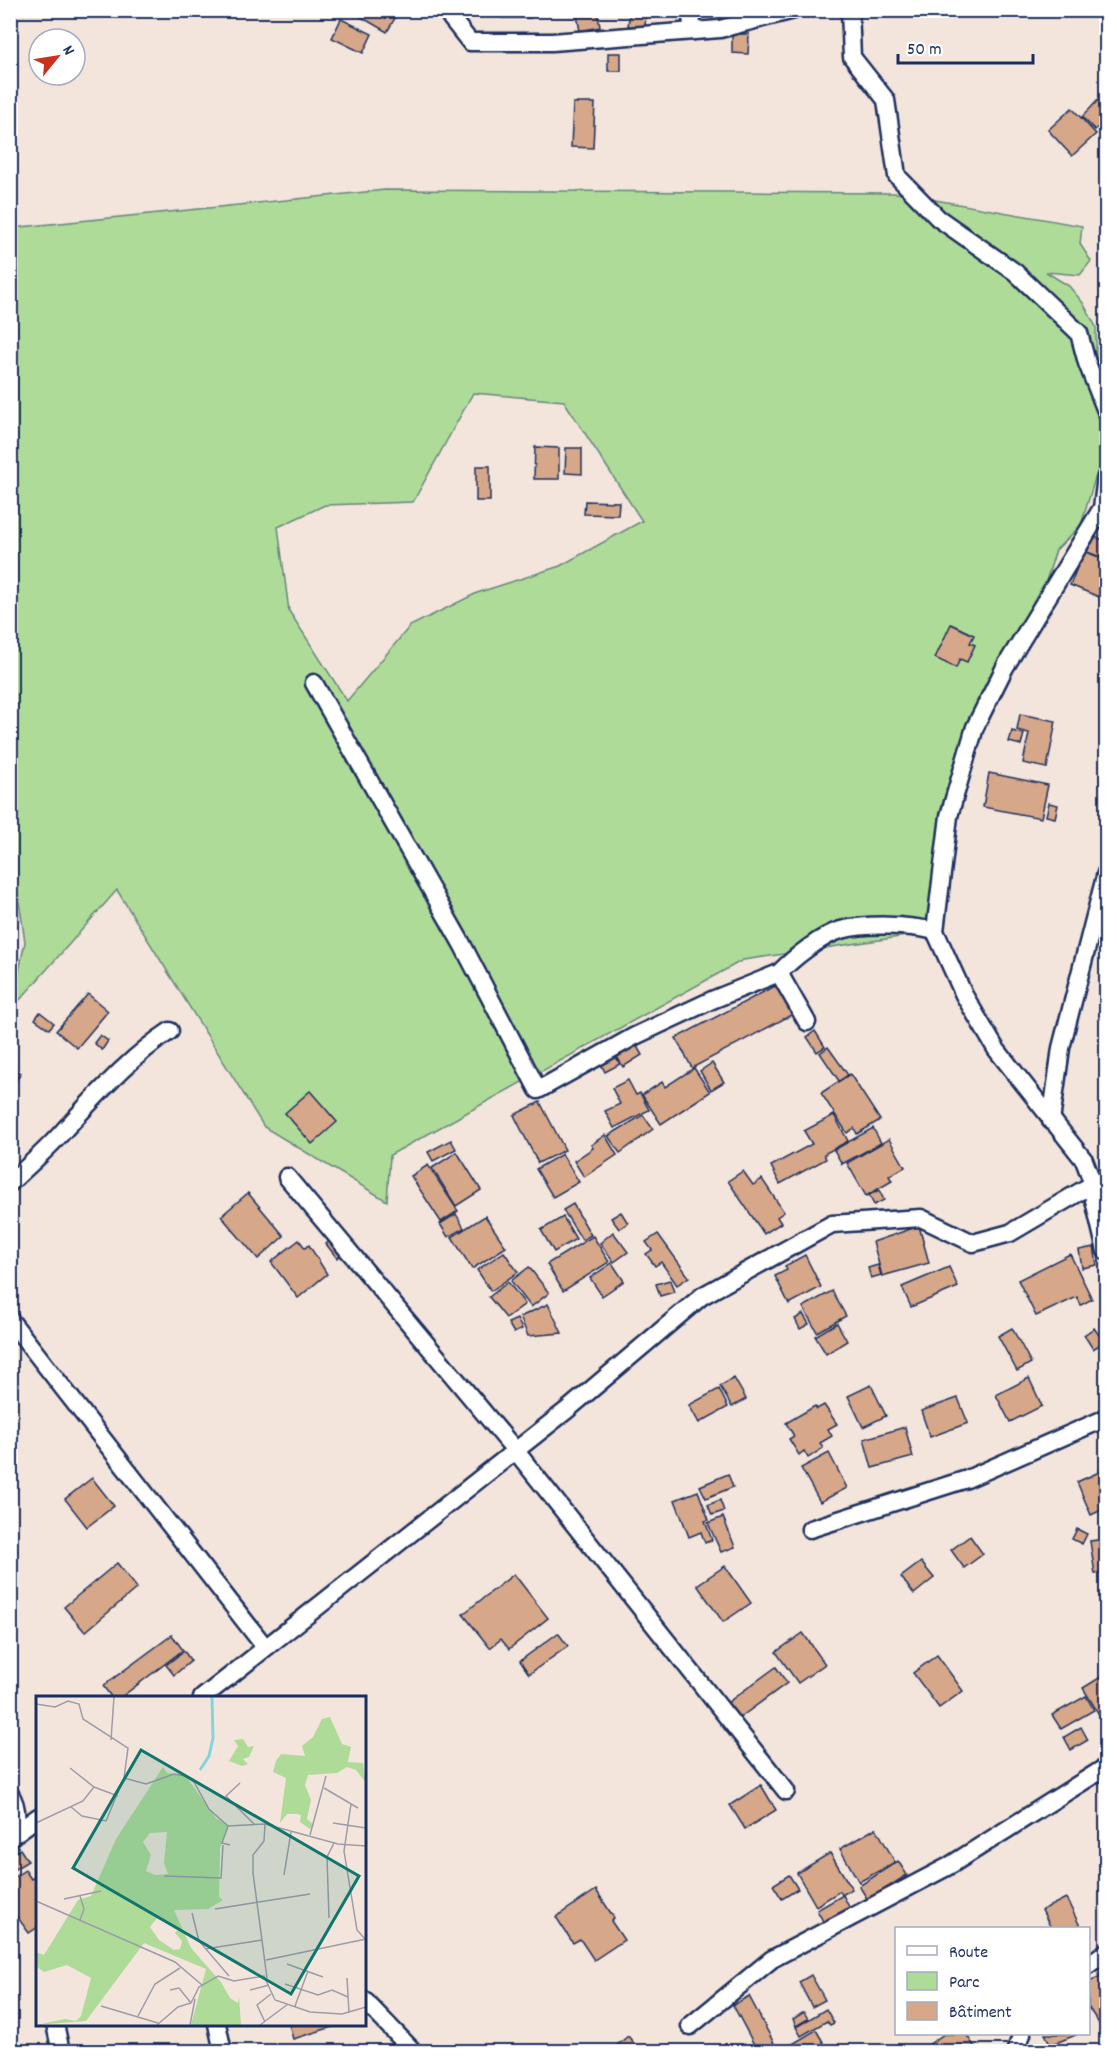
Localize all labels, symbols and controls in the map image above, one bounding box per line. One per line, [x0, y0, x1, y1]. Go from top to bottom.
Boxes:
north arrow [27, 27, 87, 87]
scale bar [898, 27, 1033, 65]
text: 50 m [907, 38, 942, 63]
text: N [56, 42, 80, 60]
inset map [36, 1696, 366, 2026]
legend [895, 1927, 1090, 2035]
text: Route [949, 1941, 988, 1966]
text: Parc [949, 1971, 980, 1996]
text: Bâtiment [949, 2001, 1012, 2026]

